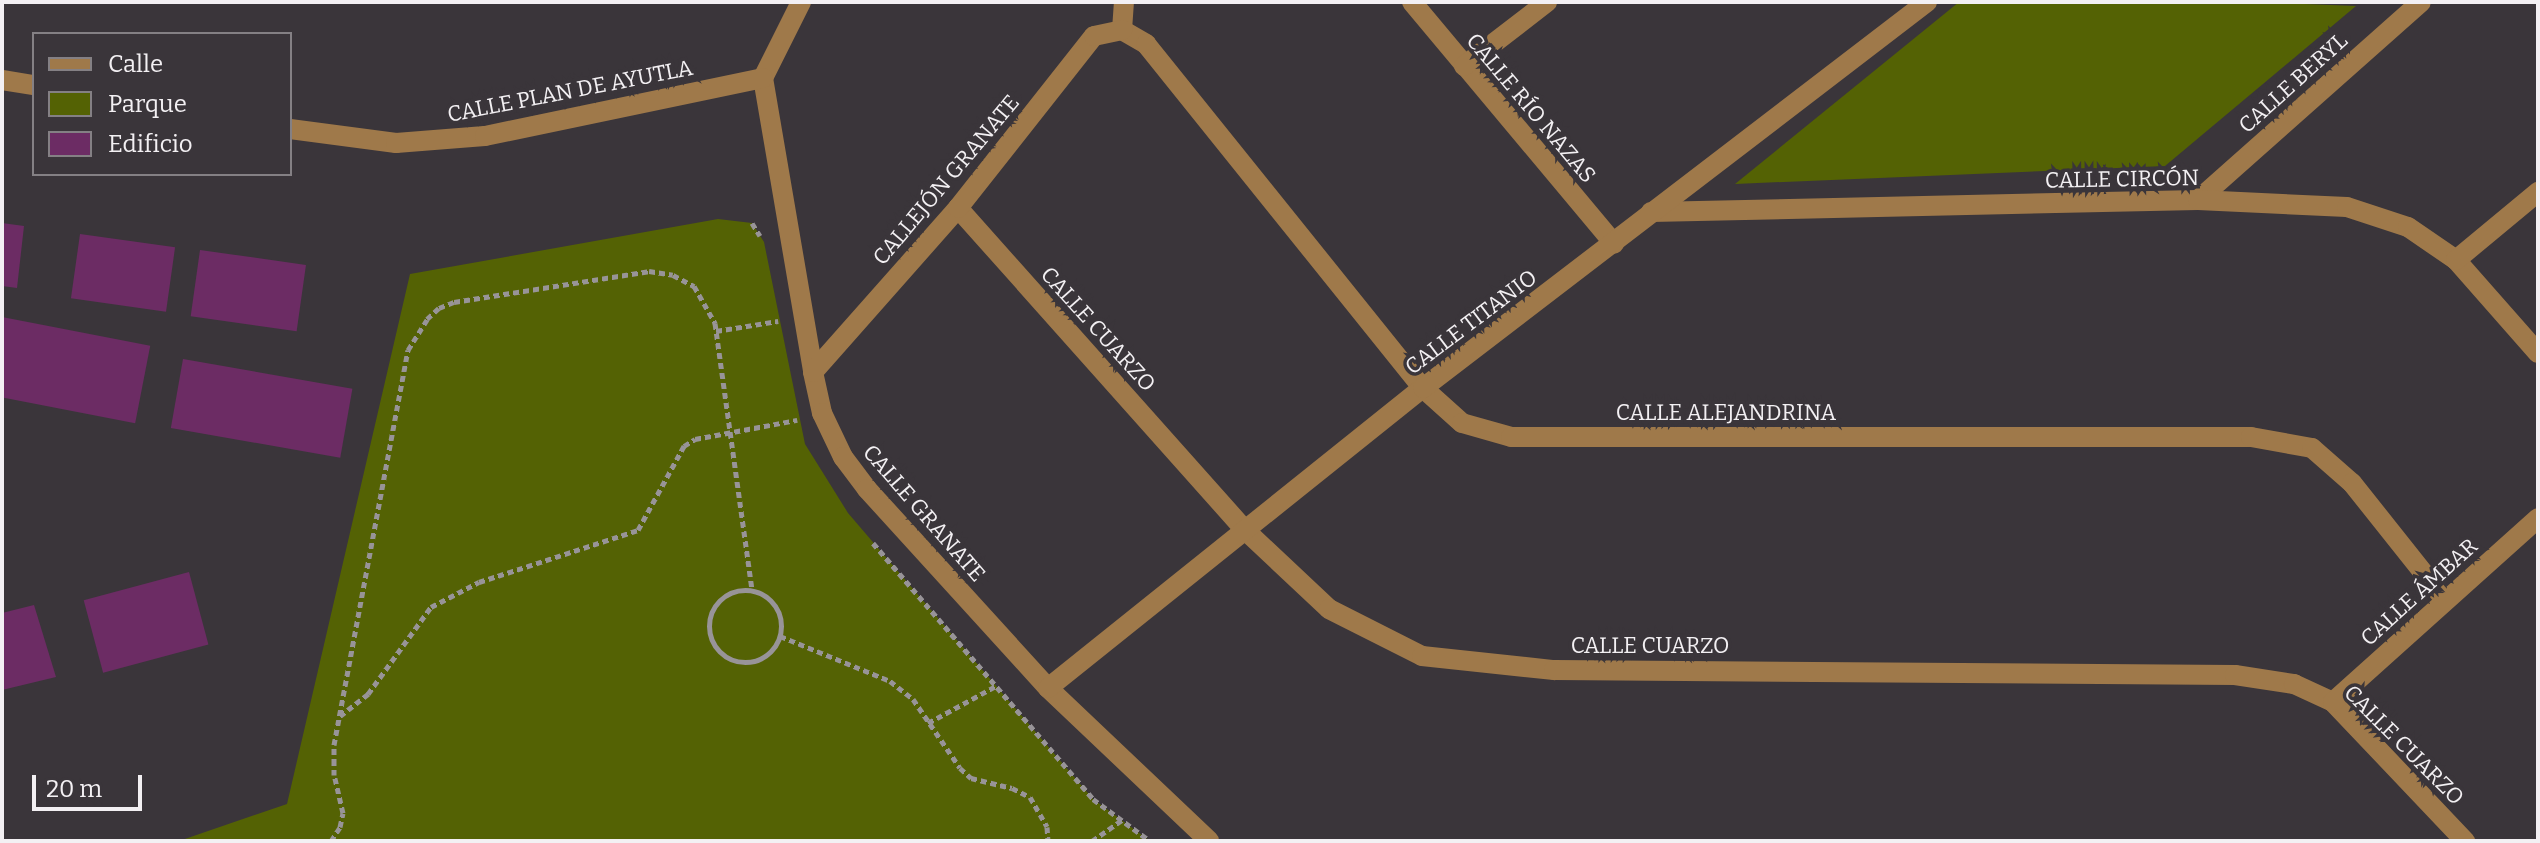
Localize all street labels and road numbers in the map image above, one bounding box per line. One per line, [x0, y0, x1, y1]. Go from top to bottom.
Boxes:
street label: CALLE BERYL [2233, 27, 2353, 139]
street label: CALLE RÍO NAZAS [1461, 28, 1601, 188]
street label: CALLE PLAN DE AYUTLA [445, 54, 695, 128]
street label: CALLEJÓN GRANATE [867, 90, 1025, 270]
street label: CALLE CIRCÓN [2045, 164, 2199, 194]
street label: CALLE CUARZO [1035, 261, 1161, 397]
street label: CALLE TITANIO [1400, 264, 1542, 380]
street label: CALLE ALEJANDRINA [1616, 400, 1836, 426]
street label: CALLE GRANATE [857, 439, 991, 587]
street label: CALLE ÁMBAR [2355, 533, 2483, 651]
street label: CALLE CUARZO [1571, 633, 1729, 659]
street label: CALLE CUARZO [2339, 680, 2469, 810]

